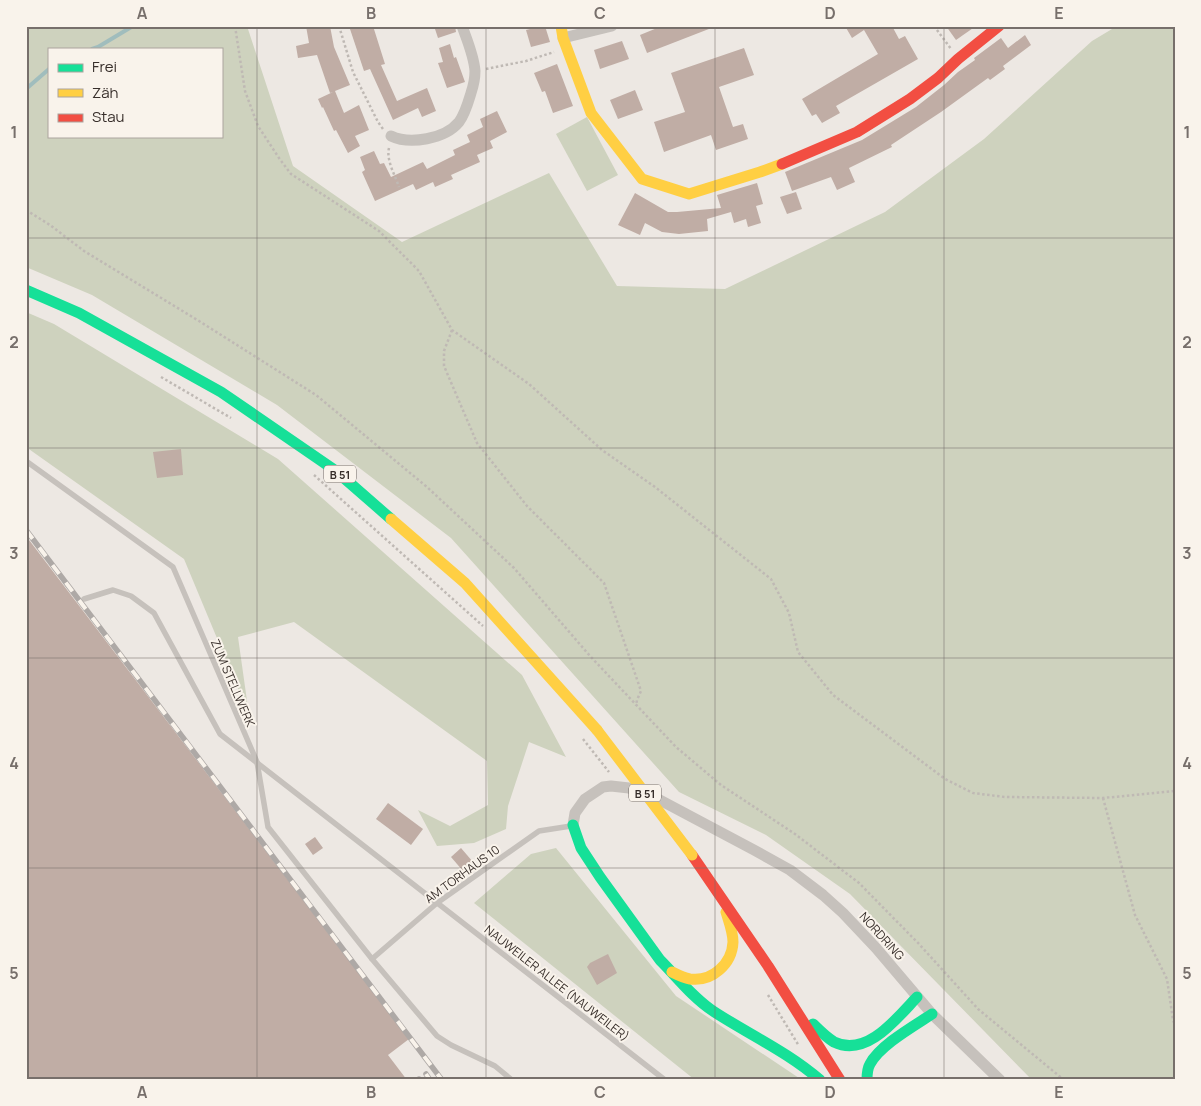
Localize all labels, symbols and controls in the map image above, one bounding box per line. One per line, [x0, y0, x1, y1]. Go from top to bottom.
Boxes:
text: A [137, 2, 148, 24]
text: B [366, 2, 376, 24]
text: C [594, 2, 606, 24]
text: D [824, 2, 836, 24]
text: E [1054, 2, 1064, 24]
legend [48, 48, 222, 138]
text: Frei [92, 56, 117, 77]
text: Zäh [92, 82, 119, 103]
text: Stau [92, 106, 125, 127]
text: 1 [10, 121, 18, 143]
text: 1 [1183, 121, 1191, 143]
text: 2 [9, 331, 19, 353]
text: 2 [1182, 331, 1192, 353]
road number: B 51 [324, 466, 356, 482]
text: 3 [9, 542, 19, 564]
text: 3 [1182, 542, 1192, 564]
street label: ZUM STELLWERK [207, 637, 259, 730]
text: 4 [9, 752, 19, 774]
text: 4 [1182, 752, 1192, 774]
road number: B 51 [629, 784, 661, 801]
street label: AM TORHAUS 10 [421, 841, 503, 907]
street label: NORDRING [856, 908, 909, 964]
street label: NAUWEILER ALLEE (NAUWEILER) [481, 921, 633, 1045]
text: 5 [9, 962, 19, 984]
text: 5 [1182, 962, 1192, 984]
text: A [137, 1081, 148, 1103]
text: B [366, 1081, 376, 1103]
text: C [594, 1081, 606, 1103]
text: D [824, 1081, 836, 1103]
text: E [1054, 1081, 1064, 1103]

